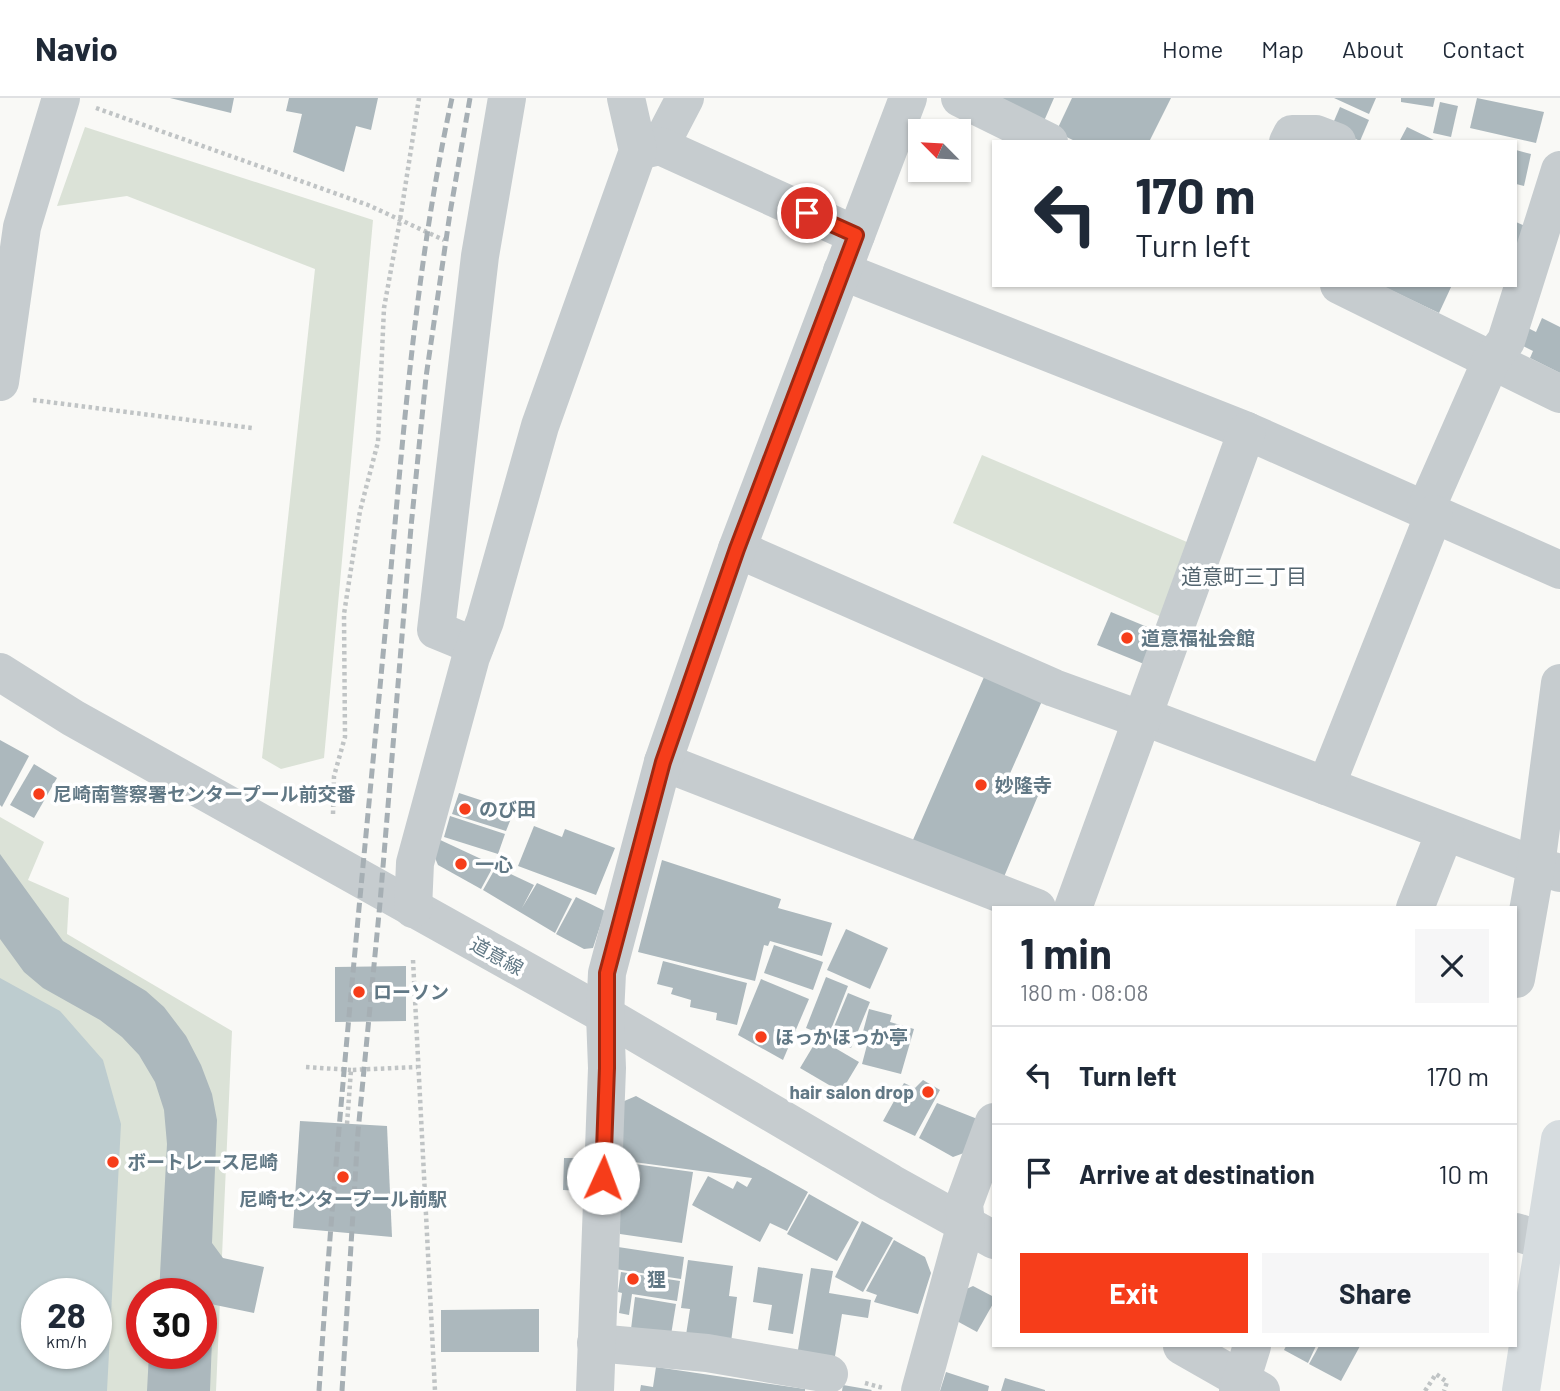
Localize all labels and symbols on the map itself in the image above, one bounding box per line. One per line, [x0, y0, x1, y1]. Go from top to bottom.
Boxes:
north arrow [908, 119, 971, 182]
pin [777, 183, 837, 243]
district label: 道意町三丁目 [1181, 563, 1307, 588]
place label: 道意福祉会館 [1141, 626, 1255, 649]
marker: 道意福祉会館 [1119, 630, 1135, 646]
place label: 妙隆寺 [995, 773, 1052, 796]
marker: 妙隆寺 [973, 777, 989, 793]
place label: 尼崎南警察署センタープール前交番 [53, 782, 356, 805]
marker: 尼崎南警察署センタープール前交番 [31, 786, 47, 802]
place label: のび田 [479, 797, 536, 820]
marker: のび田 [457, 801, 473, 817]
place label: 一心 [475, 852, 513, 875]
marker: 一心 [453, 856, 469, 872]
street label: 道意線 [467, 932, 528, 979]
place label: ローソン [373, 980, 449, 1003]
marker: ローソン [351, 984, 367, 1000]
place label: ほっかほっか亭 [775, 1025, 908, 1048]
marker: ほっかほっか亭 [753, 1029, 769, 1045]
place label: hair salon drop [790, 1080, 914, 1103]
marker: hair salon drop [920, 1084, 936, 1100]
position arrow [566, 1141, 640, 1215]
place label: ボートレース尼崎 [127, 1150, 278, 1173]
marker: ボートレース尼崎 [105, 1154, 121, 1170]
marker: 尼崎センタープール前駅 [335, 1169, 351, 1185]
place label: 尼崎センタープール前駅 [239, 1187, 447, 1210]
place label: 狸 [647, 1267, 666, 1290]
marker: 狸 [625, 1271, 641, 1287]
speed limit sign: 30 [126, 1278, 217, 1369]

